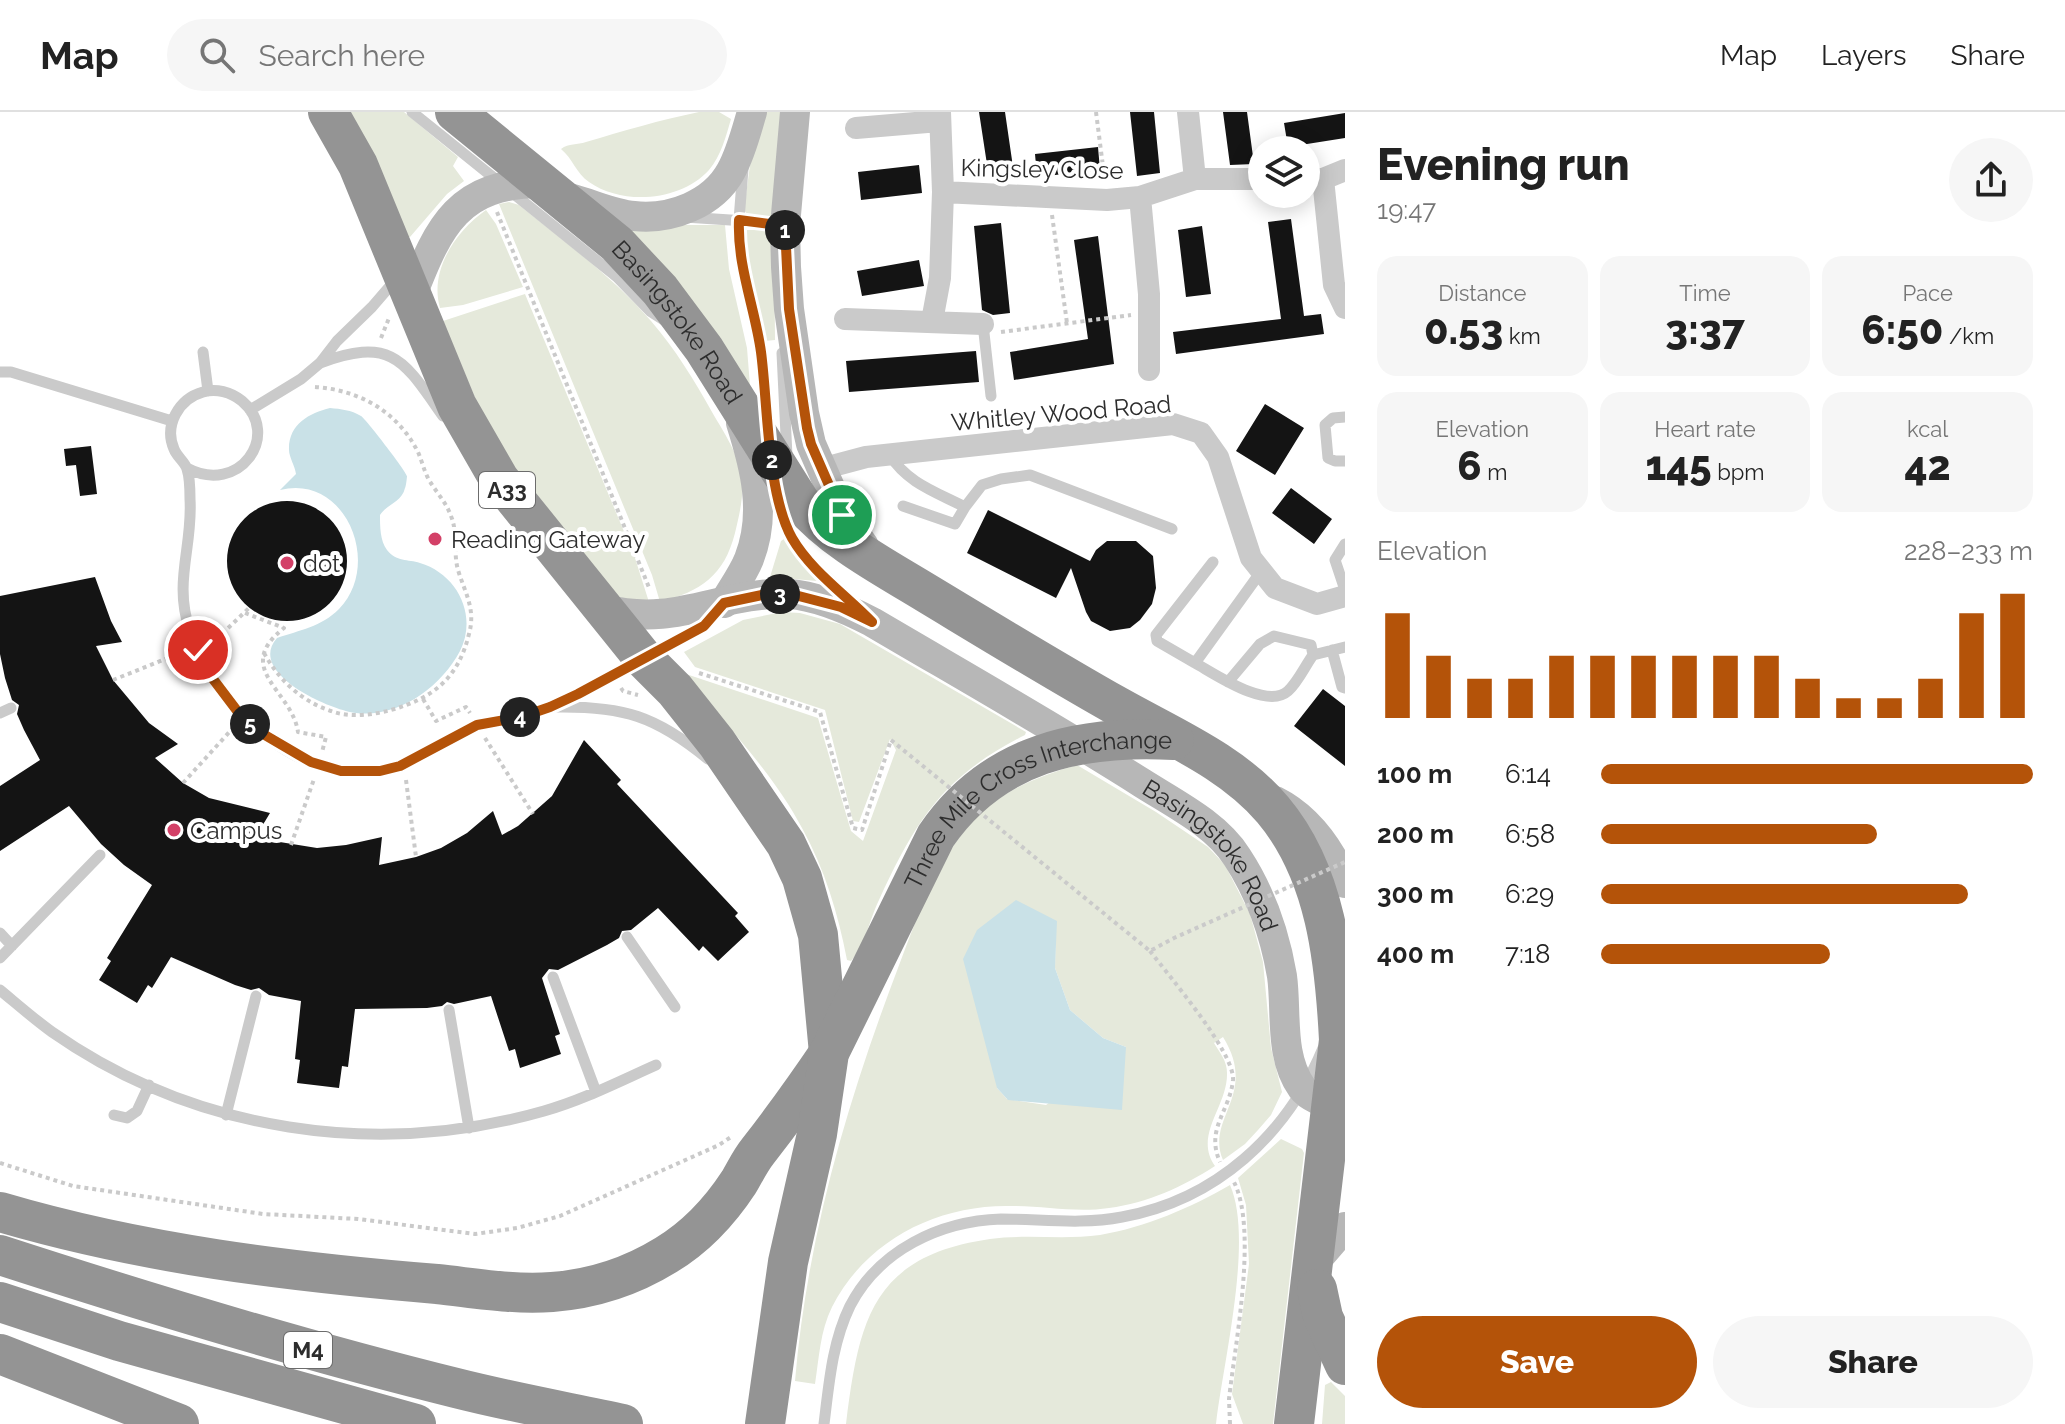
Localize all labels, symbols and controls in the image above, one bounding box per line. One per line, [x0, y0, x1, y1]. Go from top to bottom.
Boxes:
search box [167, 19, 727, 91]
text: Map [40, 33, 119, 78]
icon: search [195, 33, 239, 77]
text: Search here [259, 38, 425, 73]
text: Map [1720, 39, 1777, 72]
text: Layers [1821, 39, 1907, 72]
text: Share [1951, 39, 2025, 72]
map controls [1248, 136, 1320, 208]
button: layers [1248, 136, 1320, 208]
button: share [1949, 138, 2033, 222]
text: Evening run [1377, 139, 1630, 190]
street label: Kingsley Close [960, 153, 1124, 185]
text: 19:47 [1377, 195, 1436, 225]
pin: 1 [765, 210, 805, 250]
text: 1 [780, 217, 790, 243]
street label: Basingstoke Road [606, 234, 749, 409]
text: Distance [1438, 280, 1526, 306]
text: Time [1679, 280, 1731, 306]
text: Pace [1902, 280, 1953, 306]
text: 0.53 [1424, 306, 1503, 353]
text: 3:37 [1665, 306, 1745, 353]
text: 6:50 [1861, 306, 1943, 353]
text: km [1503, 323, 1541, 349]
text: /km [1943, 323, 1994, 349]
street label: Whitley Wood Road [950, 389, 1172, 437]
text: Elevation [1436, 416, 1529, 442]
text: Heart rate [1654, 416, 1756, 442]
text: kcal [1907, 416, 1948, 442]
pin: 2 [752, 440, 792, 480]
text: 6 [1457, 442, 1482, 489]
text: 145 [1645, 442, 1712, 489]
text: 42 [1905, 442, 1951, 489]
text: 2 [766, 447, 778, 473]
text: m [1482, 459, 1507, 485]
text: bpm [1712, 459, 1765, 485]
road number: A33 [479, 472, 535, 508]
pin [808, 481, 876, 549]
icon: arrive [820, 493, 864, 537]
place label: Reading Gateway [451, 525, 645, 554]
marker: Reading Gateway [426, 530, 444, 548]
text: Elevation [1377, 536, 1487, 566]
text: 228–233 m [1904, 536, 2033, 566]
place label: dot [303, 549, 340, 578]
marker: dot [278, 554, 296, 572]
pin: 3 [760, 574, 800, 614]
text: 3 [774, 581, 786, 607]
pin [164, 616, 232, 684]
icon: check [176, 628, 220, 672]
pin: 4 [500, 697, 540, 737]
pin: 5 [230, 704, 270, 744]
text: 4 [514, 704, 526, 730]
text: 5 [244, 711, 256, 737]
street label: Three Mile Cross Interchange [898, 725, 1173, 894]
text: 100 m [1377, 759, 1452, 789]
text: 6:14 [1505, 759, 1551, 789]
street label: Basingstoke Road [1138, 773, 1285, 935]
place label: Campus [190, 816, 282, 845]
text: 200 m [1377, 819, 1454, 849]
text: 6:58 [1505, 819, 1555, 849]
marker: Campus [165, 821, 183, 839]
text: 300 m [1377, 879, 1454, 909]
text: 6:29 [1505, 879, 1554, 909]
text: 400 m [1377, 939, 1454, 969]
text: 7:18 [1505, 939, 1550, 969]
button: Save [1377, 1316, 1697, 1408]
button: Share [1713, 1316, 2033, 1408]
road number: M4 [284, 1332, 332, 1368]

